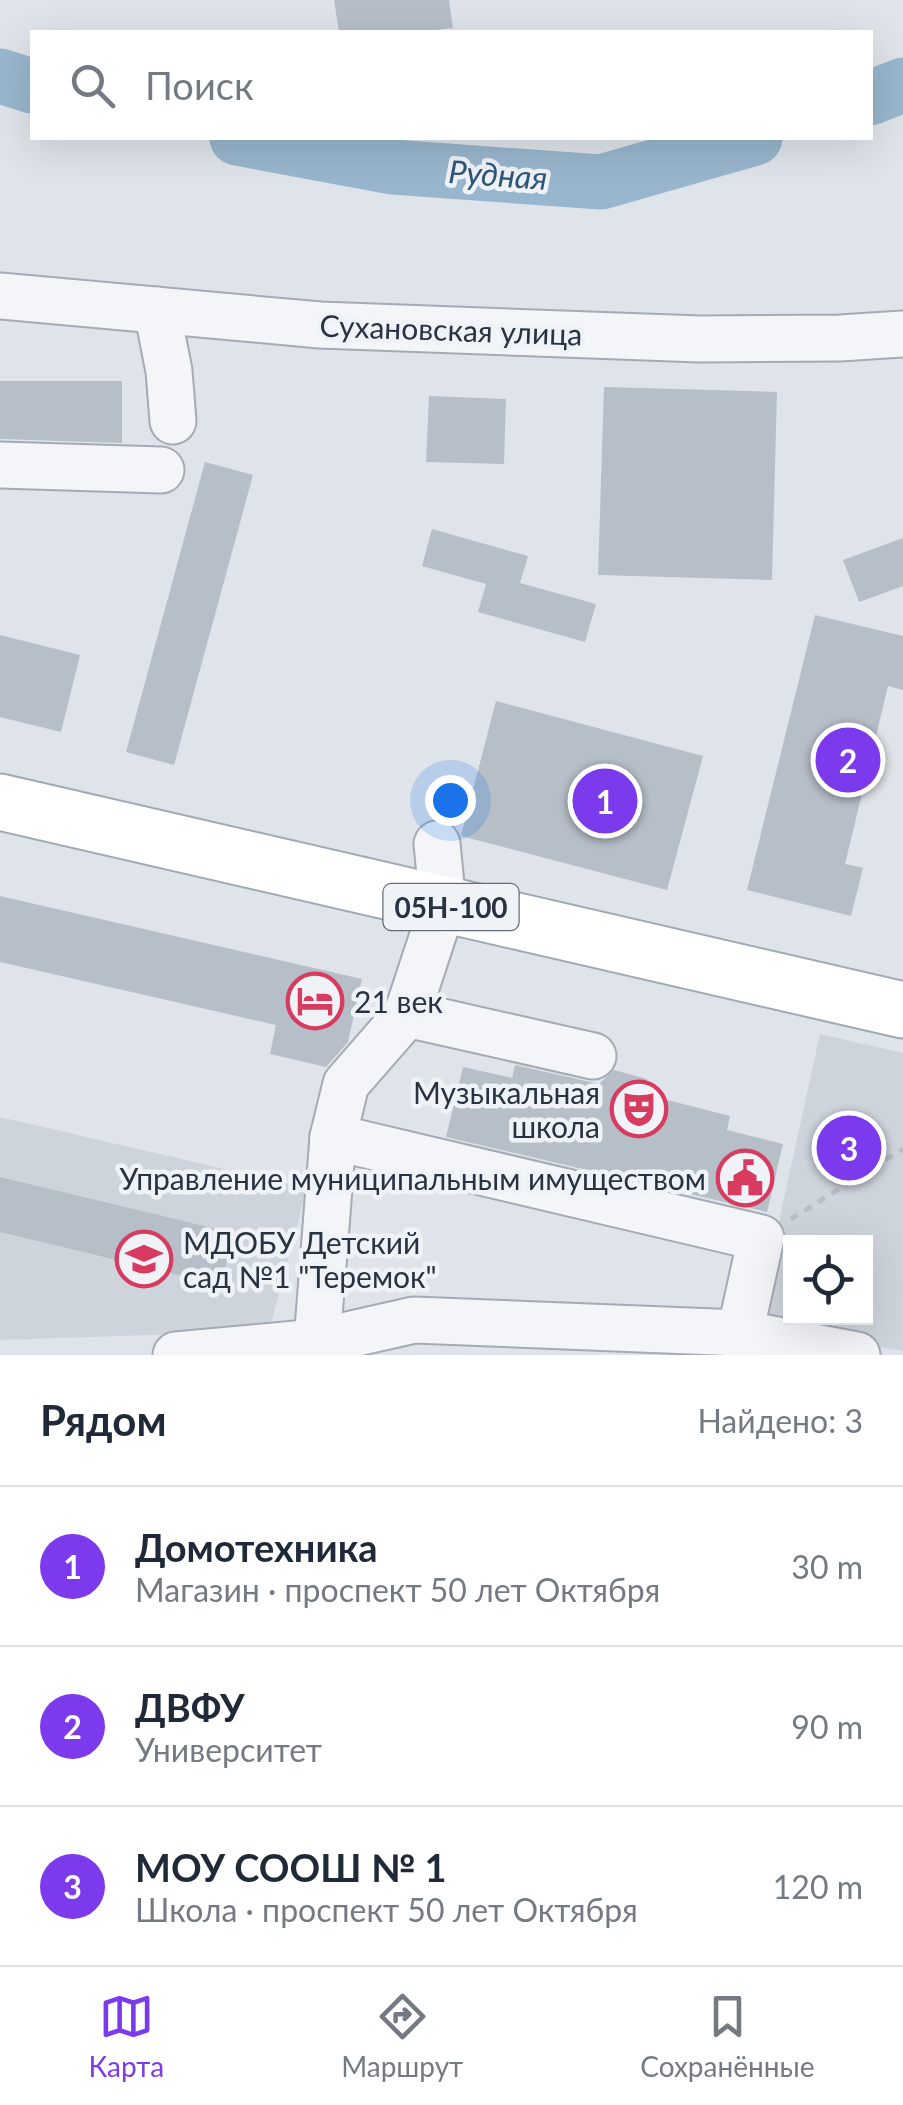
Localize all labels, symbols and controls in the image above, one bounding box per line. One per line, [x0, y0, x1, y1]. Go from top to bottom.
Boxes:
search box [30, 30, 873, 140]
icon: search [65, 58, 120, 113]
text: Поиск [145, 62, 254, 108]
water label: Рудная [447, 151, 549, 197]
street label: Сухановская улица [319, 306, 583, 352]
pin: 2 [816, 722, 880, 798]
pin: 1 [572, 764, 638, 838]
your location [425, 775, 476, 826]
road number: 05Н-100 [384, 884, 518, 930]
hotel icon: 21 век [285, 971, 345, 1031]
place label: 21 век [354, 983, 443, 1019]
place label: Музыкальная школа [413, 1074, 600, 1144]
theatre icon: Музыкальная школа [609, 1079, 669, 1139]
pin: 3 [816, 1110, 882, 1186]
public building icon: Управление муниципальным имуществом [715, 1148, 775, 1208]
place label: Управление муниципальным имуществом [119, 1160, 706, 1196]
place label: МДОБУ Детский сад №1 "Теремок" [183, 1224, 437, 1294]
school or university icon: МДОБУ Детский сад №1 "Теремок" [114, 1229, 174, 1289]
map controls [783, 1235, 873, 1325]
button: locate [783, 1235, 873, 1325]
text: Рядом [40, 1395, 167, 1445]
text: Найдено: 3 [697, 1401, 863, 1440]
text: Домотехника [135, 1524, 378, 1570]
text: 1 [63, 1547, 82, 1586]
text: 30 m [791, 1547, 863, 1586]
text: Магазин · проспект 50 лет Октября [135, 1570, 660, 1609]
text: ДВФУ [135, 1684, 244, 1730]
text: 2 [63, 1707, 82, 1746]
text: 90 m [791, 1707, 863, 1746]
text: Университет [135, 1730, 322, 1769]
text: МОУ СООШ № 1 [135, 1844, 447, 1890]
text: 3 [63, 1867, 82, 1906]
text: 120 m [773, 1867, 863, 1906]
text: Школа · проспект 50 лет Октября [135, 1890, 638, 1929]
tab: Карта [88, 1989, 164, 2083]
tab: Маршрут [341, 1989, 463, 2083]
tab: Сохранённые [640, 1989, 815, 2083]

